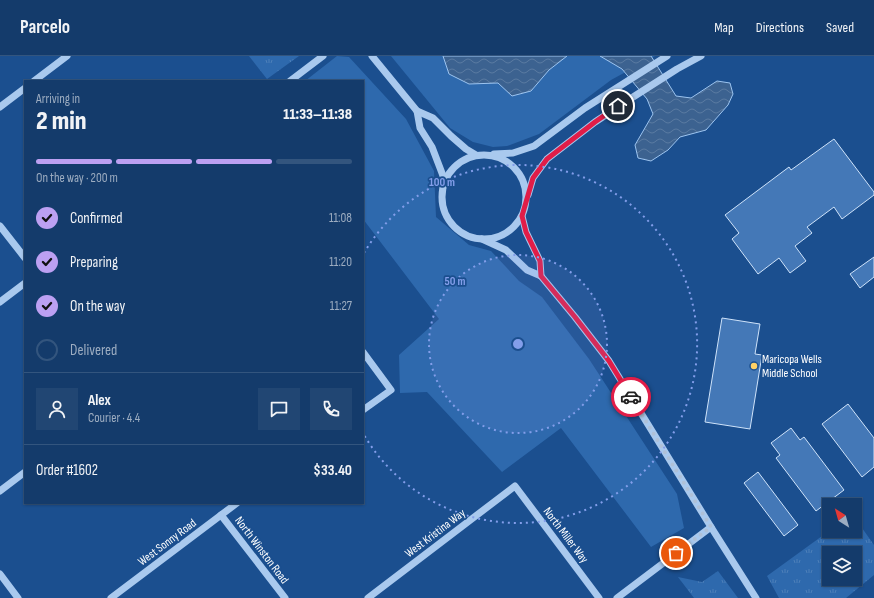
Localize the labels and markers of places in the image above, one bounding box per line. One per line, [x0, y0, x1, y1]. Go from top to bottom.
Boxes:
pin [601, 89, 635, 123]
centre of rings [511, 337, 525, 351]
place label: Maricopa Wells Middle School [762, 352, 822, 381]
marker: Maricopa Wells Middle School [749, 361, 759, 371]
pin [659, 536, 693, 570]

